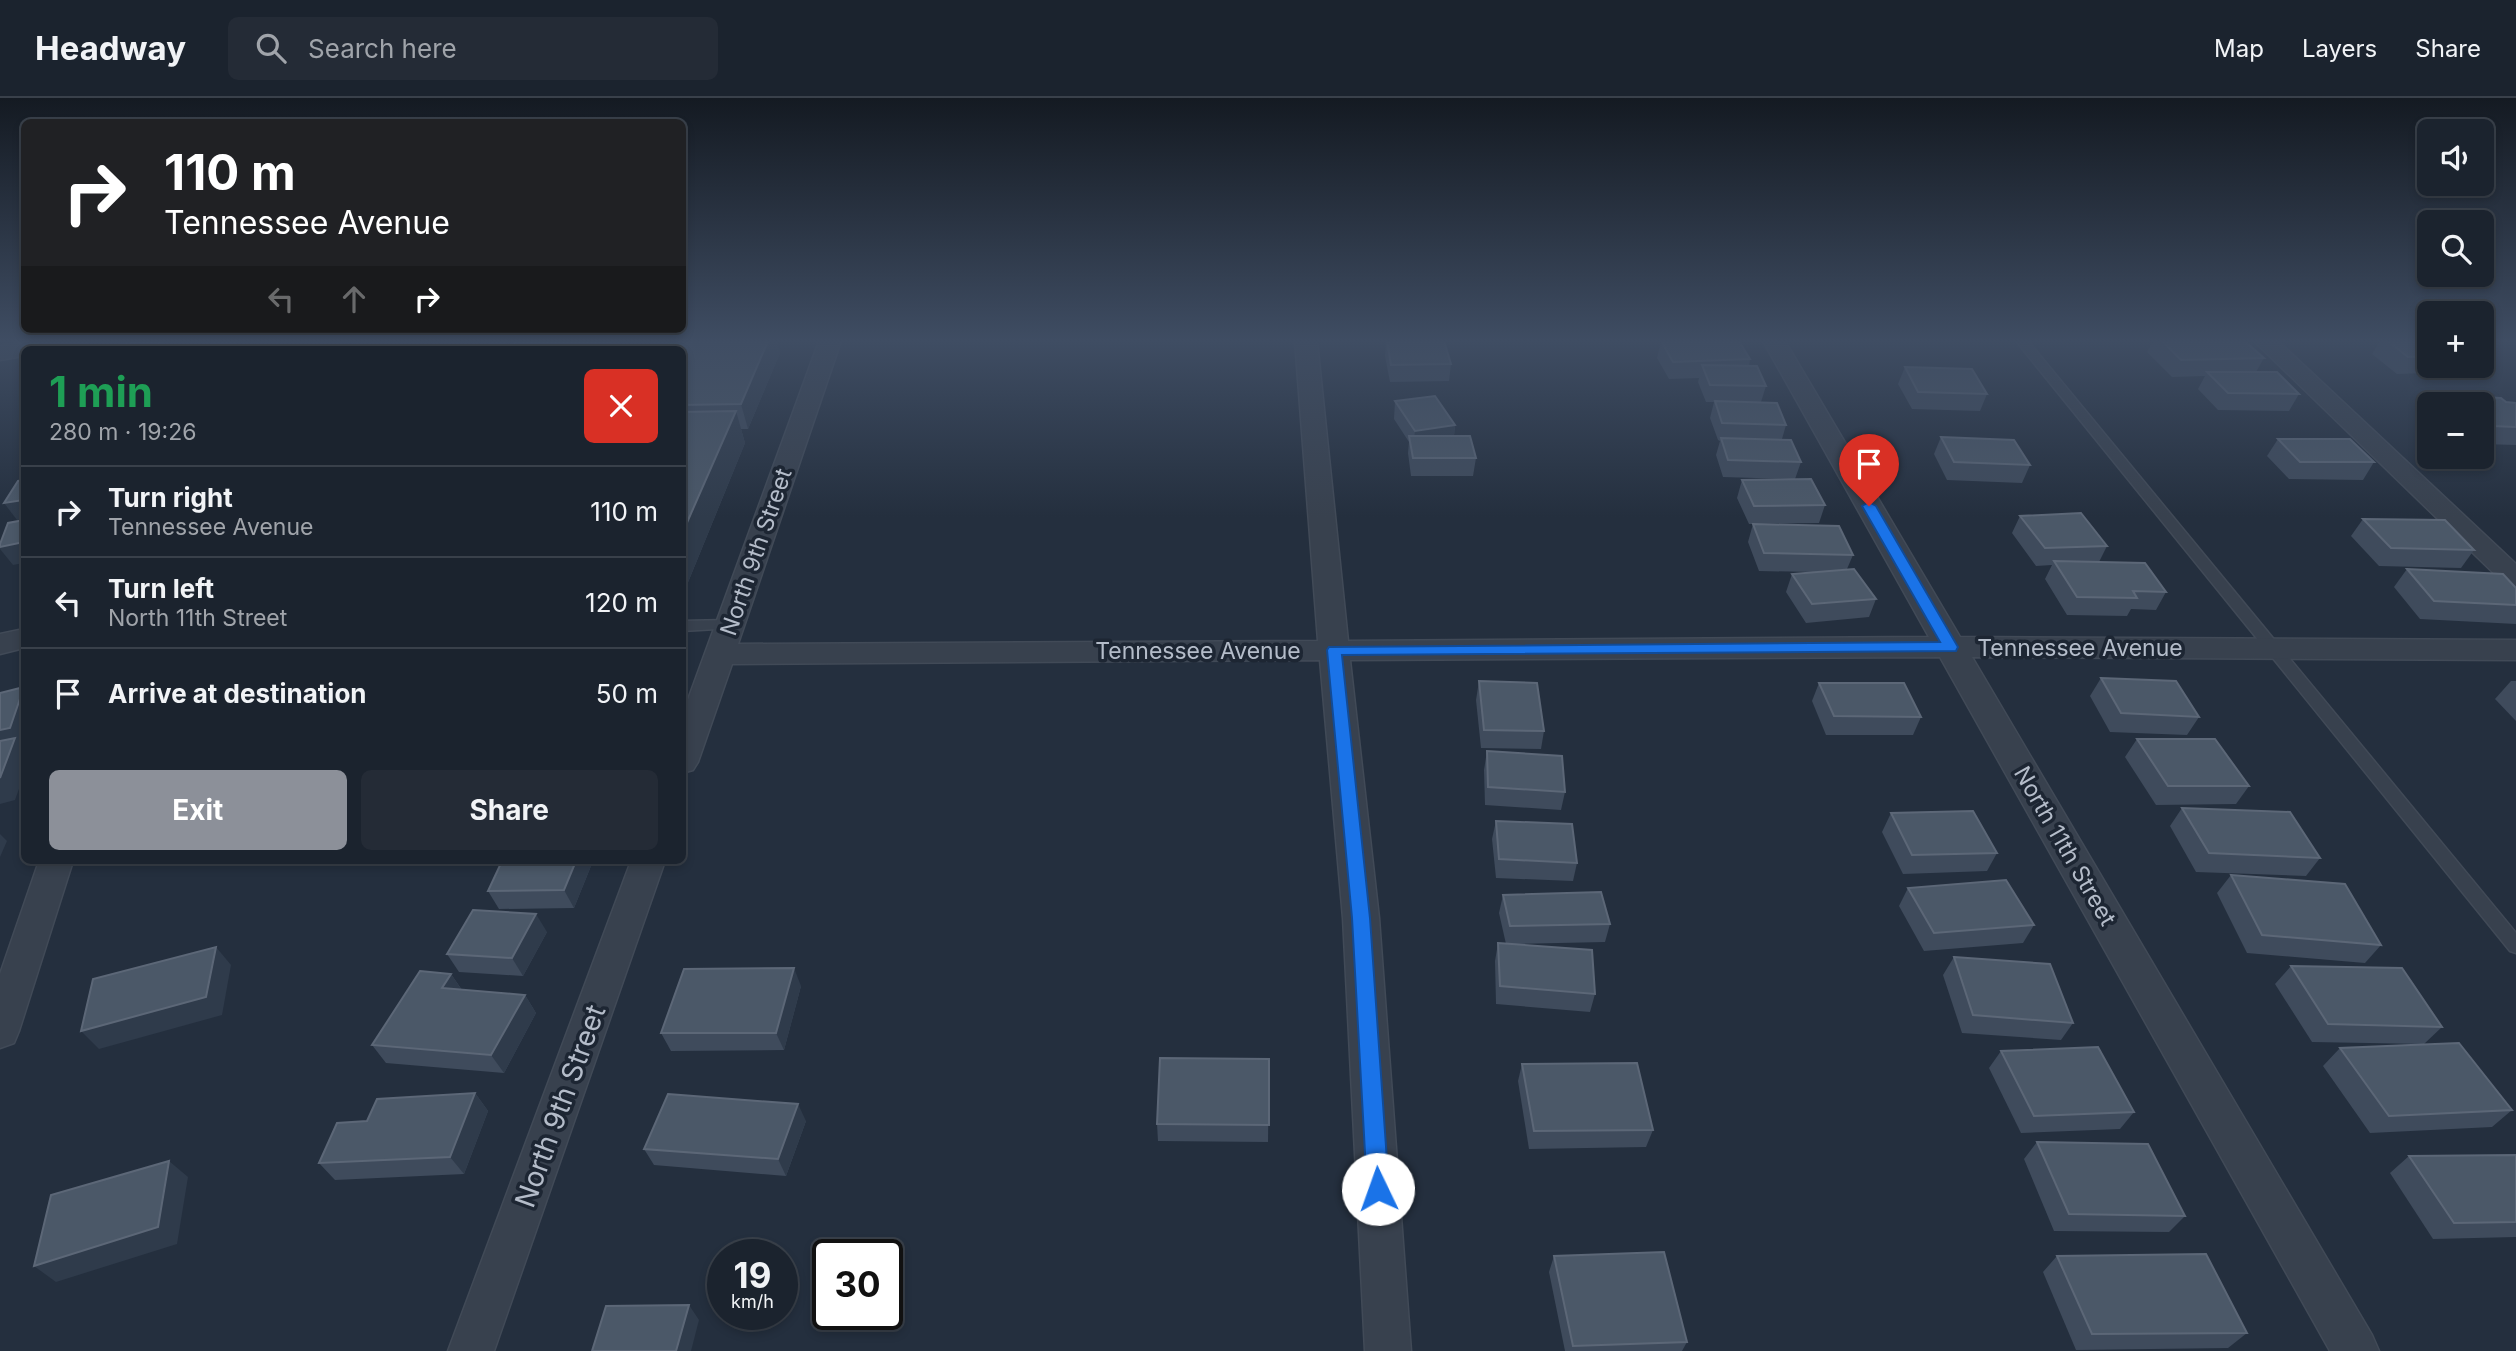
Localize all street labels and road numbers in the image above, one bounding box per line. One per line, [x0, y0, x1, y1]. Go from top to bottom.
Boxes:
street label: North 9th Street [714, 464, 798, 639]
street label: Tennessee Avenue [1977, 634, 2183, 662]
street label: Tennessee Avenue [1095, 637, 1301, 665]
street label: North 11th Street [2008, 761, 2122, 931]
street label: North 9th Street [508, 1000, 612, 1212]

